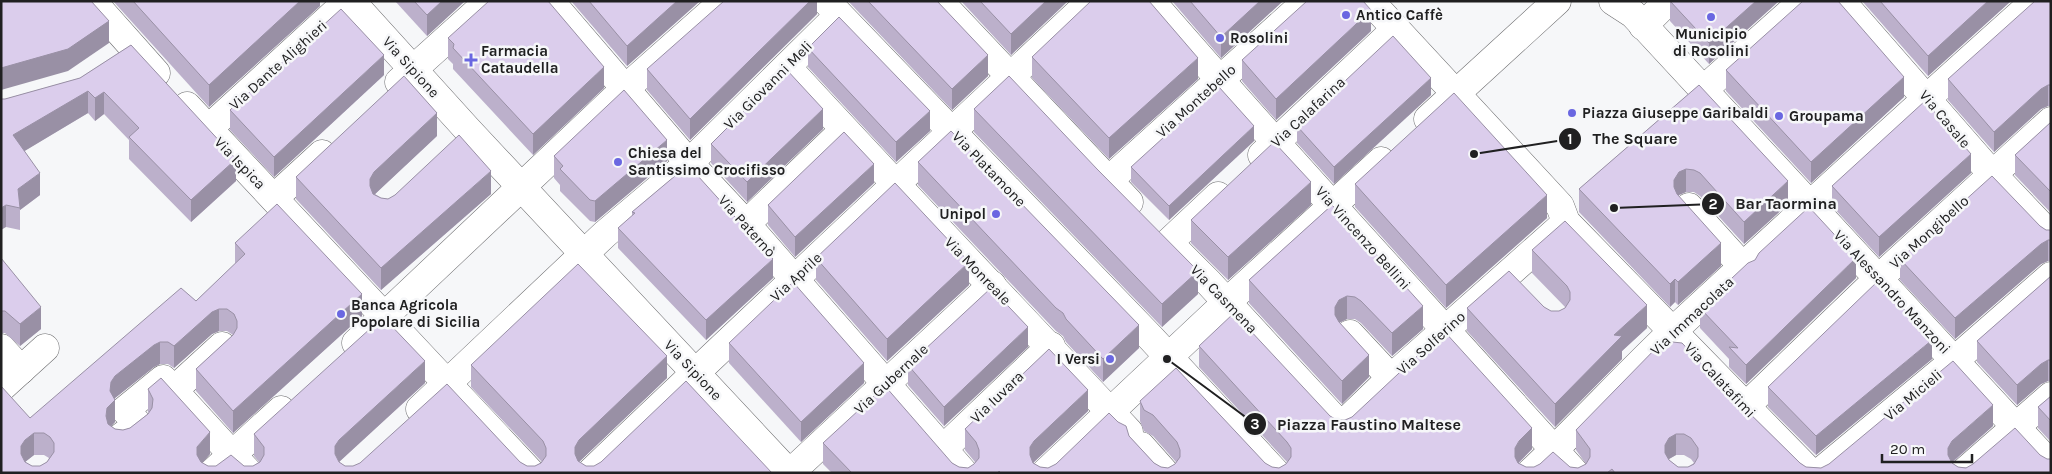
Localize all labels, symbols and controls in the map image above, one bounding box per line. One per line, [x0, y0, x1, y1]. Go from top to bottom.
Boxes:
place label: Antico Caffè [1356, 6, 1443, 24]
marker: Antico Caffè [1340, 9, 1352, 21]
marker: Municipio di Rosolini [1705, 11, 1717, 23]
street label: Via Dante Alighieri [225, 16, 331, 114]
place label: Municipio di Rosolini [1673, 25, 1749, 60]
place label: Rosolini [1230, 29, 1288, 47]
marker: Rosolini [1214, 32, 1226, 44]
street label: Via Sipione [379, 33, 443, 101]
street label: Via Giovanni Meli [720, 37, 816, 133]
place label: Farmacia Cataudella [481, 42, 558, 77]
marker: Farmacia Cataudella [465, 54, 477, 66]
street label: Via Montebello [1152, 60, 1240, 142]
street label: Via Calafarina [1267, 73, 1349, 151]
street label: Via Casale [1916, 86, 1974, 152]
place label: Piazza Giuseppe Garibaldi [1582, 104, 1769, 122]
marker: Piazza Giuseppe Garibaldi [1566, 107, 1578, 119]
place label: Groupama [1789, 107, 1864, 125]
marker: Groupama [1773, 110, 1785, 122]
callout: The Square [1557, 123, 1687, 154]
street label: Via Platamone [948, 127, 1030, 211]
text: The Square [1592, 129, 1678, 148]
text: 1 [1567, 130, 1573, 148]
street label: Via Ispica [211, 133, 269, 193]
place label: Chiesa del Santissimo Crocifisso [628, 144, 785, 179]
marker: Chiesa del Santissimo Crocifisso [612, 156, 624, 168]
street label: Via Vincenzo Bellini [1312, 182, 1414, 294]
callout: Bar Taormina [1701, 188, 1847, 219]
street label: Via Paternò [714, 191, 780, 261]
street label: Via Mongibello [1886, 192, 1972, 272]
text: Bar Taormina [1735, 194, 1837, 213]
text: 2 [1708, 195, 1718, 213]
place label: Unipol [939, 205, 986, 223]
marker: Unipol [990, 208, 1002, 220]
street label: Via Alessandro Manzoni [1830, 226, 1954, 358]
street label: Via Monreale [941, 233, 1015, 309]
street label: Via Aprile [766, 249, 826, 305]
street label: Via Casmena [1187, 261, 1261, 337]
street label: Via Immacolata [1647, 273, 1737, 359]
place label: Banca Agricola Popolare di Sicilia [351, 296, 480, 331]
street label: Via Solferino [1393, 307, 1469, 379]
marker: Banca Agricola Popolare di Sicilia [335, 308, 347, 320]
street label: Via Sipione [660, 336, 726, 404]
street label: Via Calatafimi [1680, 339, 1760, 421]
street label: Via Gubernale [850, 340, 932, 418]
place label: I Versi [1057, 350, 1100, 368]
marker: I Versi [1104, 353, 1116, 365]
street label: Via Micieli [1880, 365, 1946, 425]
street label: Via Iuvara [966, 367, 1028, 427]
callout: Piazza Faustino Maltese [1242, 409, 1471, 440]
text: 3 [1250, 415, 1260, 433]
text: Piazza Faustino Maltese [1277, 415, 1461, 434]
scale bar [1882, 432, 1972, 464]
text: 20 m [1890, 440, 1925, 458]

